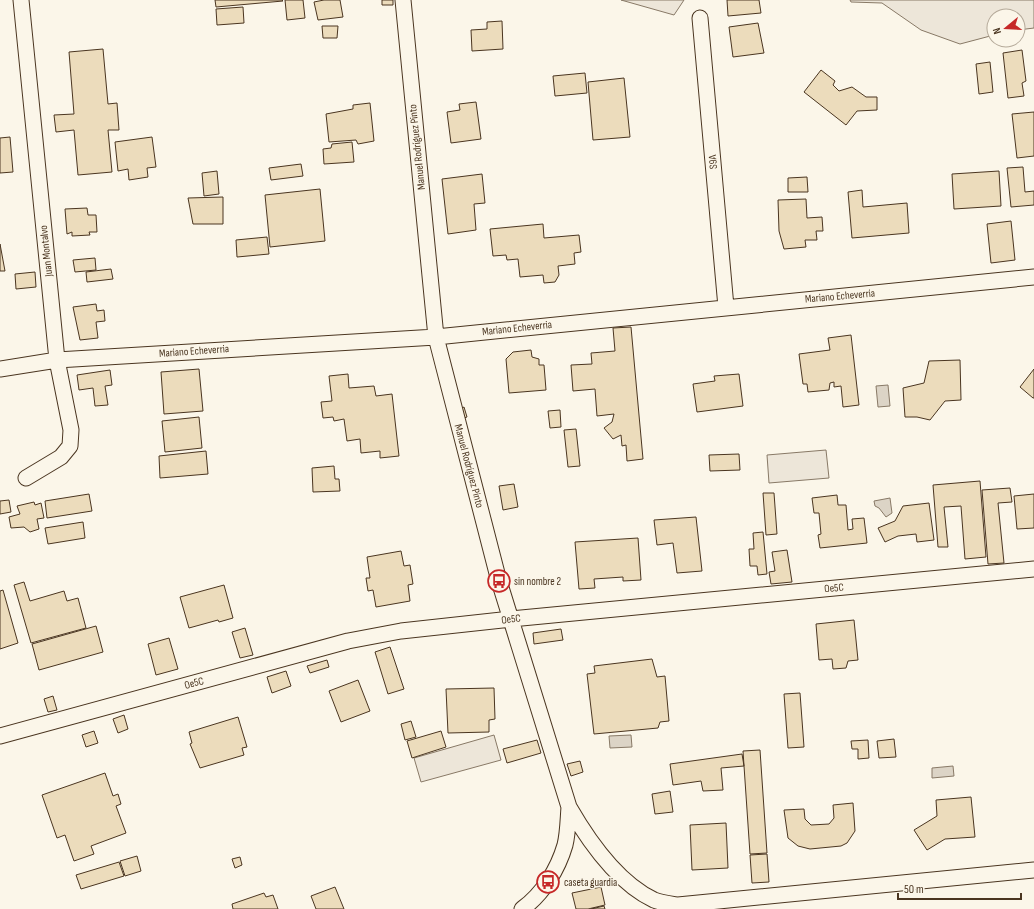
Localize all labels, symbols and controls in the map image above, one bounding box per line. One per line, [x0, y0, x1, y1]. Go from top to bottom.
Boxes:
north arrow [986, 8, 1026, 48]
text: N [990, 26, 1004, 36]
street label: Manuel Rodríguez Pinto [406, 103, 428, 190]
street label: S9A [706, 154, 720, 170]
street label: Juan Montalvo [37, 224, 55, 278]
street label: Mariano Echeverria [804, 286, 876, 306]
street label: Mariano Echeverria [481, 318, 553, 338]
street label: Mariano Echeverria [158, 342, 230, 360]
street label: Manuel Rodríguez Pinto [452, 423, 487, 510]
bus stop icon: sin nombre 2 [486, 568, 512, 594]
place label: sin nombre 2 [514, 575, 562, 588]
street label: Oe5C [824, 581, 844, 595]
street label: Oe5C [500, 611, 522, 627]
street label: Oe5C [183, 674, 205, 692]
bus stop icon: caseta guardia [535, 869, 561, 895]
scale bar [898, 875, 1021, 901]
place label: caseta guardia [564, 876, 617, 889]
text: 50 m [904, 882, 924, 897]

